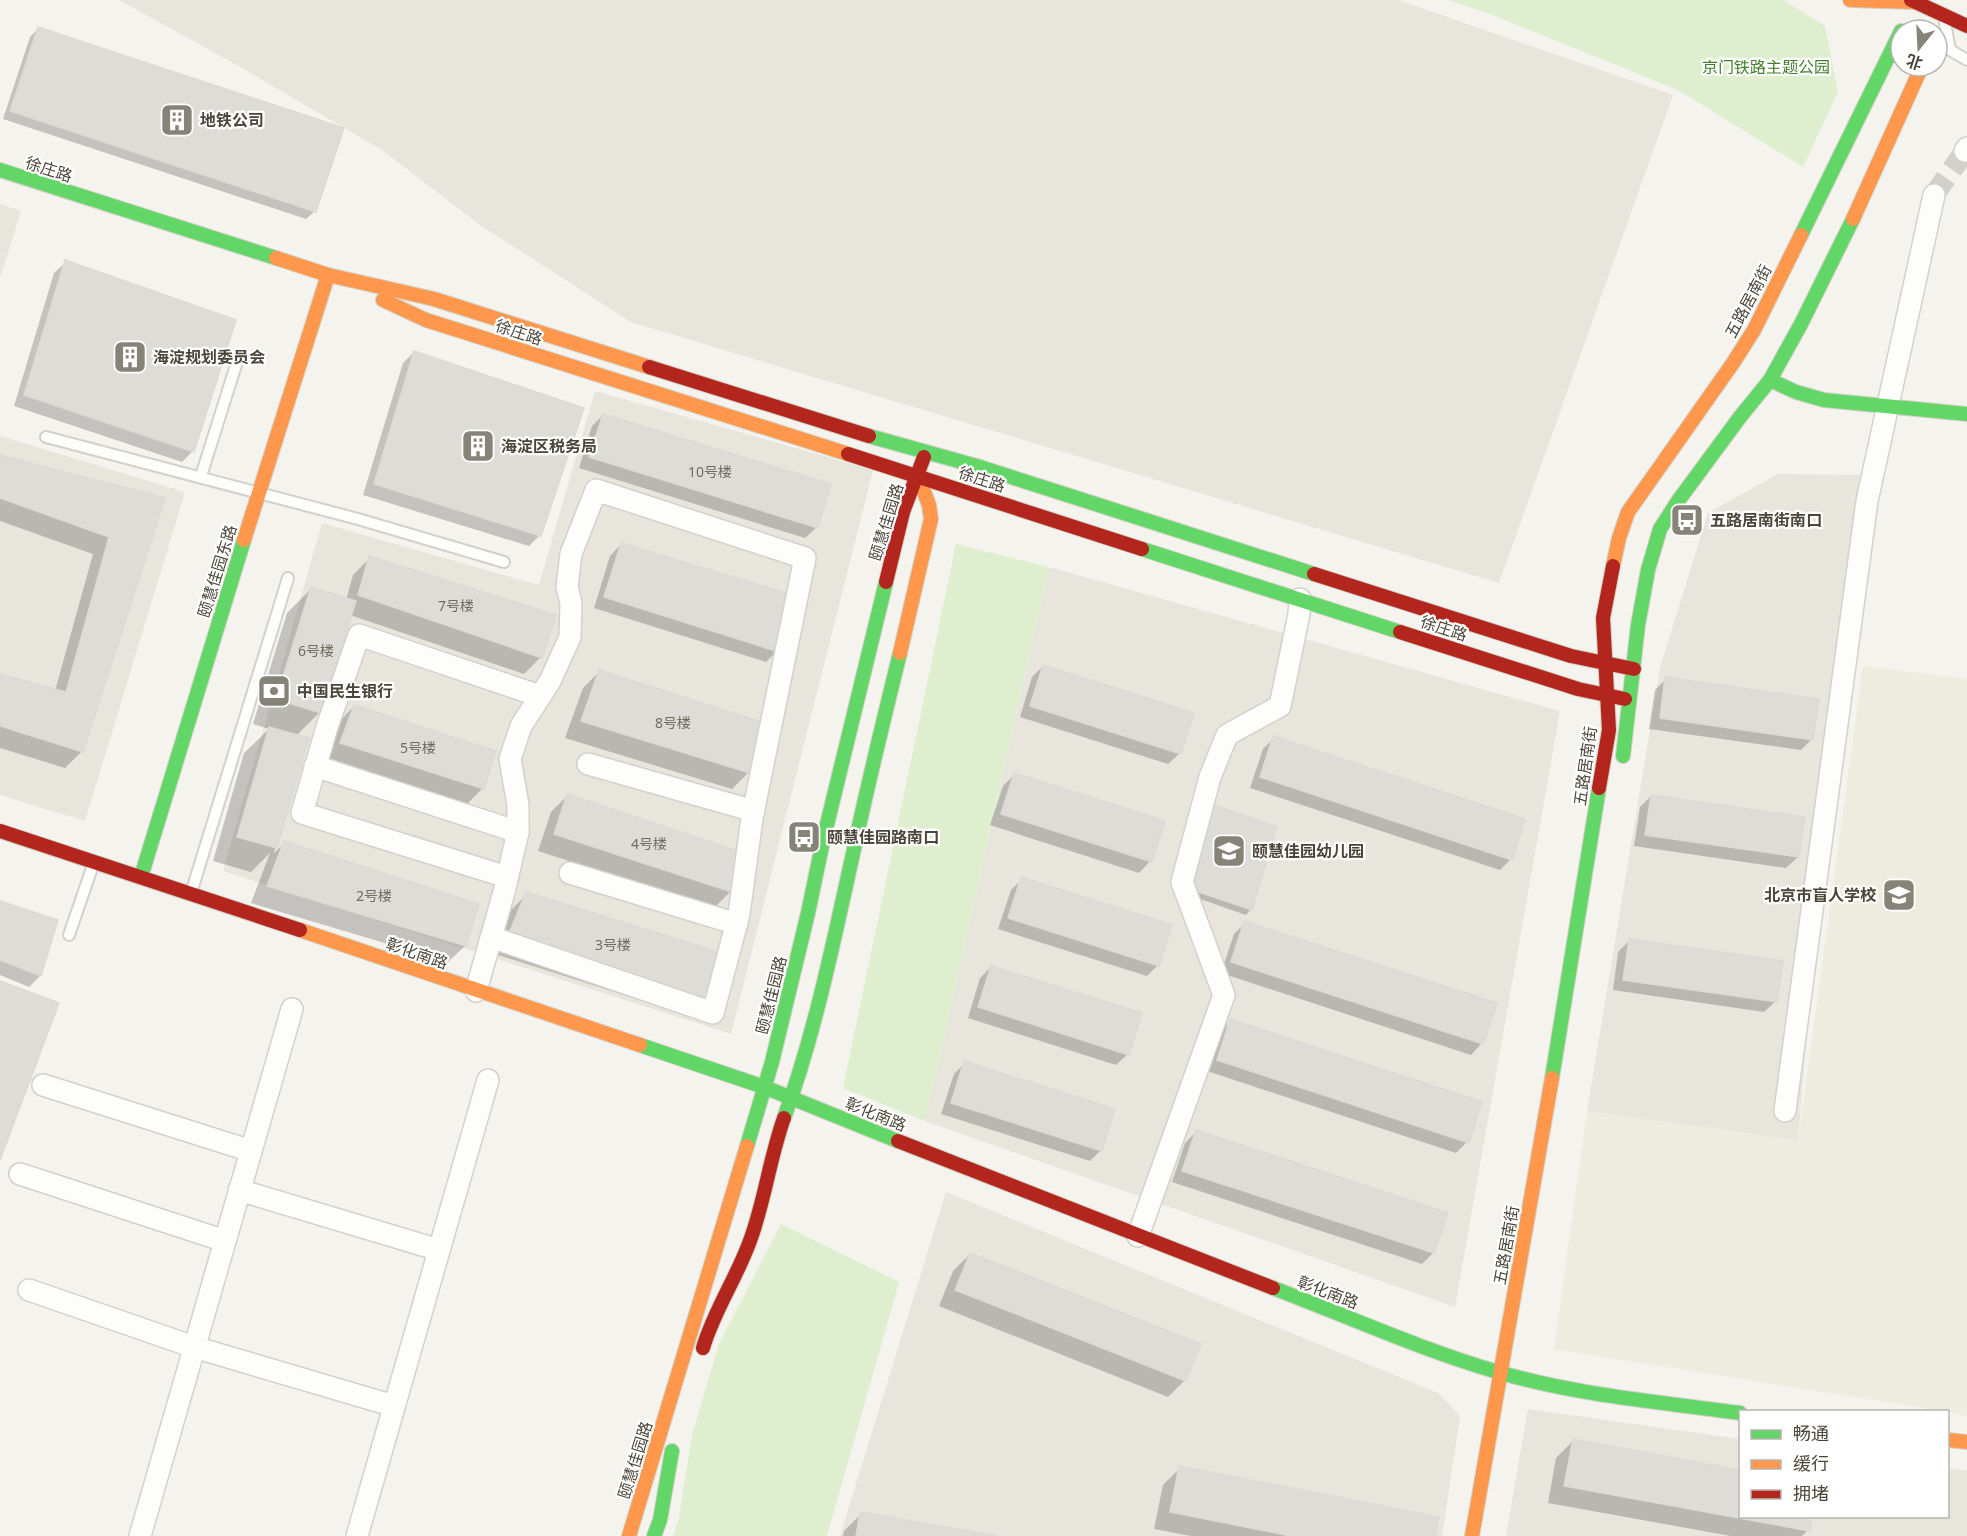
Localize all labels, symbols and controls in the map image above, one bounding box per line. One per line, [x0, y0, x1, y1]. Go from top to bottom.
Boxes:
north arrow [1889, 18, 1949, 78]
text: 北 [1903, 49, 1925, 75]
park label: 京门铁路主题公园 [1702, 56, 1830, 78]
building icon: 地铁公司 [159, 102, 195, 138]
place label: 地铁公司 [200, 109, 264, 131]
street label: 徐庄路 [23, 151, 75, 187]
street label: 五路居南街 [1720, 261, 1776, 341]
street label: 徐庄路 [493, 314, 545, 350]
building icon: 海淀规划委员会 [112, 339, 148, 375]
place label: 海淀规划委员会 [153, 346, 265, 368]
building icon: 海淀区税务局 [460, 428, 496, 464]
place label: 海淀区税务局 [501, 435, 597, 457]
street label: 徐庄路 [956, 461, 1008, 497]
house number: 10号楼 [688, 462, 732, 481]
street label: 颐慧佳园路 [864, 481, 908, 563]
bus stop icon: 五路居南街南口 [1669, 502, 1705, 538]
place label: 五路居南街南口 [1710, 509, 1822, 531]
street label: 颐慧佳园东路 [192, 522, 242, 620]
house number: 7号楼 [438, 596, 474, 615]
street label: 徐庄路 [1418, 610, 1470, 646]
house number: 6号楼 [298, 641, 334, 660]
bank icon: 中国民生银行 [256, 673, 292, 709]
place label: 中国民生银行 [297, 680, 393, 702]
house number: 8号楼 [655, 713, 691, 732]
street label: 五路居南街 [1569, 725, 1601, 807]
house number: 5号楼 [400, 738, 436, 757]
bus stop icon: 颐慧佳园路南口 [786, 819, 822, 855]
place label: 颐慧佳园路南口 [827, 826, 939, 848]
school or university icon: 颐慧佳园幼儿园 [1211, 833, 1247, 869]
house number: 4号楼 [631, 834, 667, 853]
place label: 颐慧佳园幼儿园 [1252, 840, 1364, 862]
school or university icon: 北京市盲人学校 [1881, 877, 1917, 913]
place label: 北京市盲人学校 [1764, 884, 1877, 906]
house number: 2号楼 [356, 886, 392, 905]
street label: 彰化南路 [383, 932, 451, 974]
house number: 3号楼 [595, 935, 631, 954]
street label: 颐慧佳园路 [751, 954, 791, 1036]
street label: 彰化南路 [842, 1092, 910, 1136]
street label: 五路居南街 [1488, 1204, 1524, 1286]
street label: 彰化南路 [1294, 1270, 1362, 1314]
legend [1739, 1410, 1949, 1518]
street label: 颐慧佳园路 [613, 1419, 657, 1501]
text: 畅通 [1793, 1421, 1829, 1445]
text: 缓行 [1793, 1451, 1829, 1475]
text: 拥堵 [1793, 1481, 1829, 1505]

